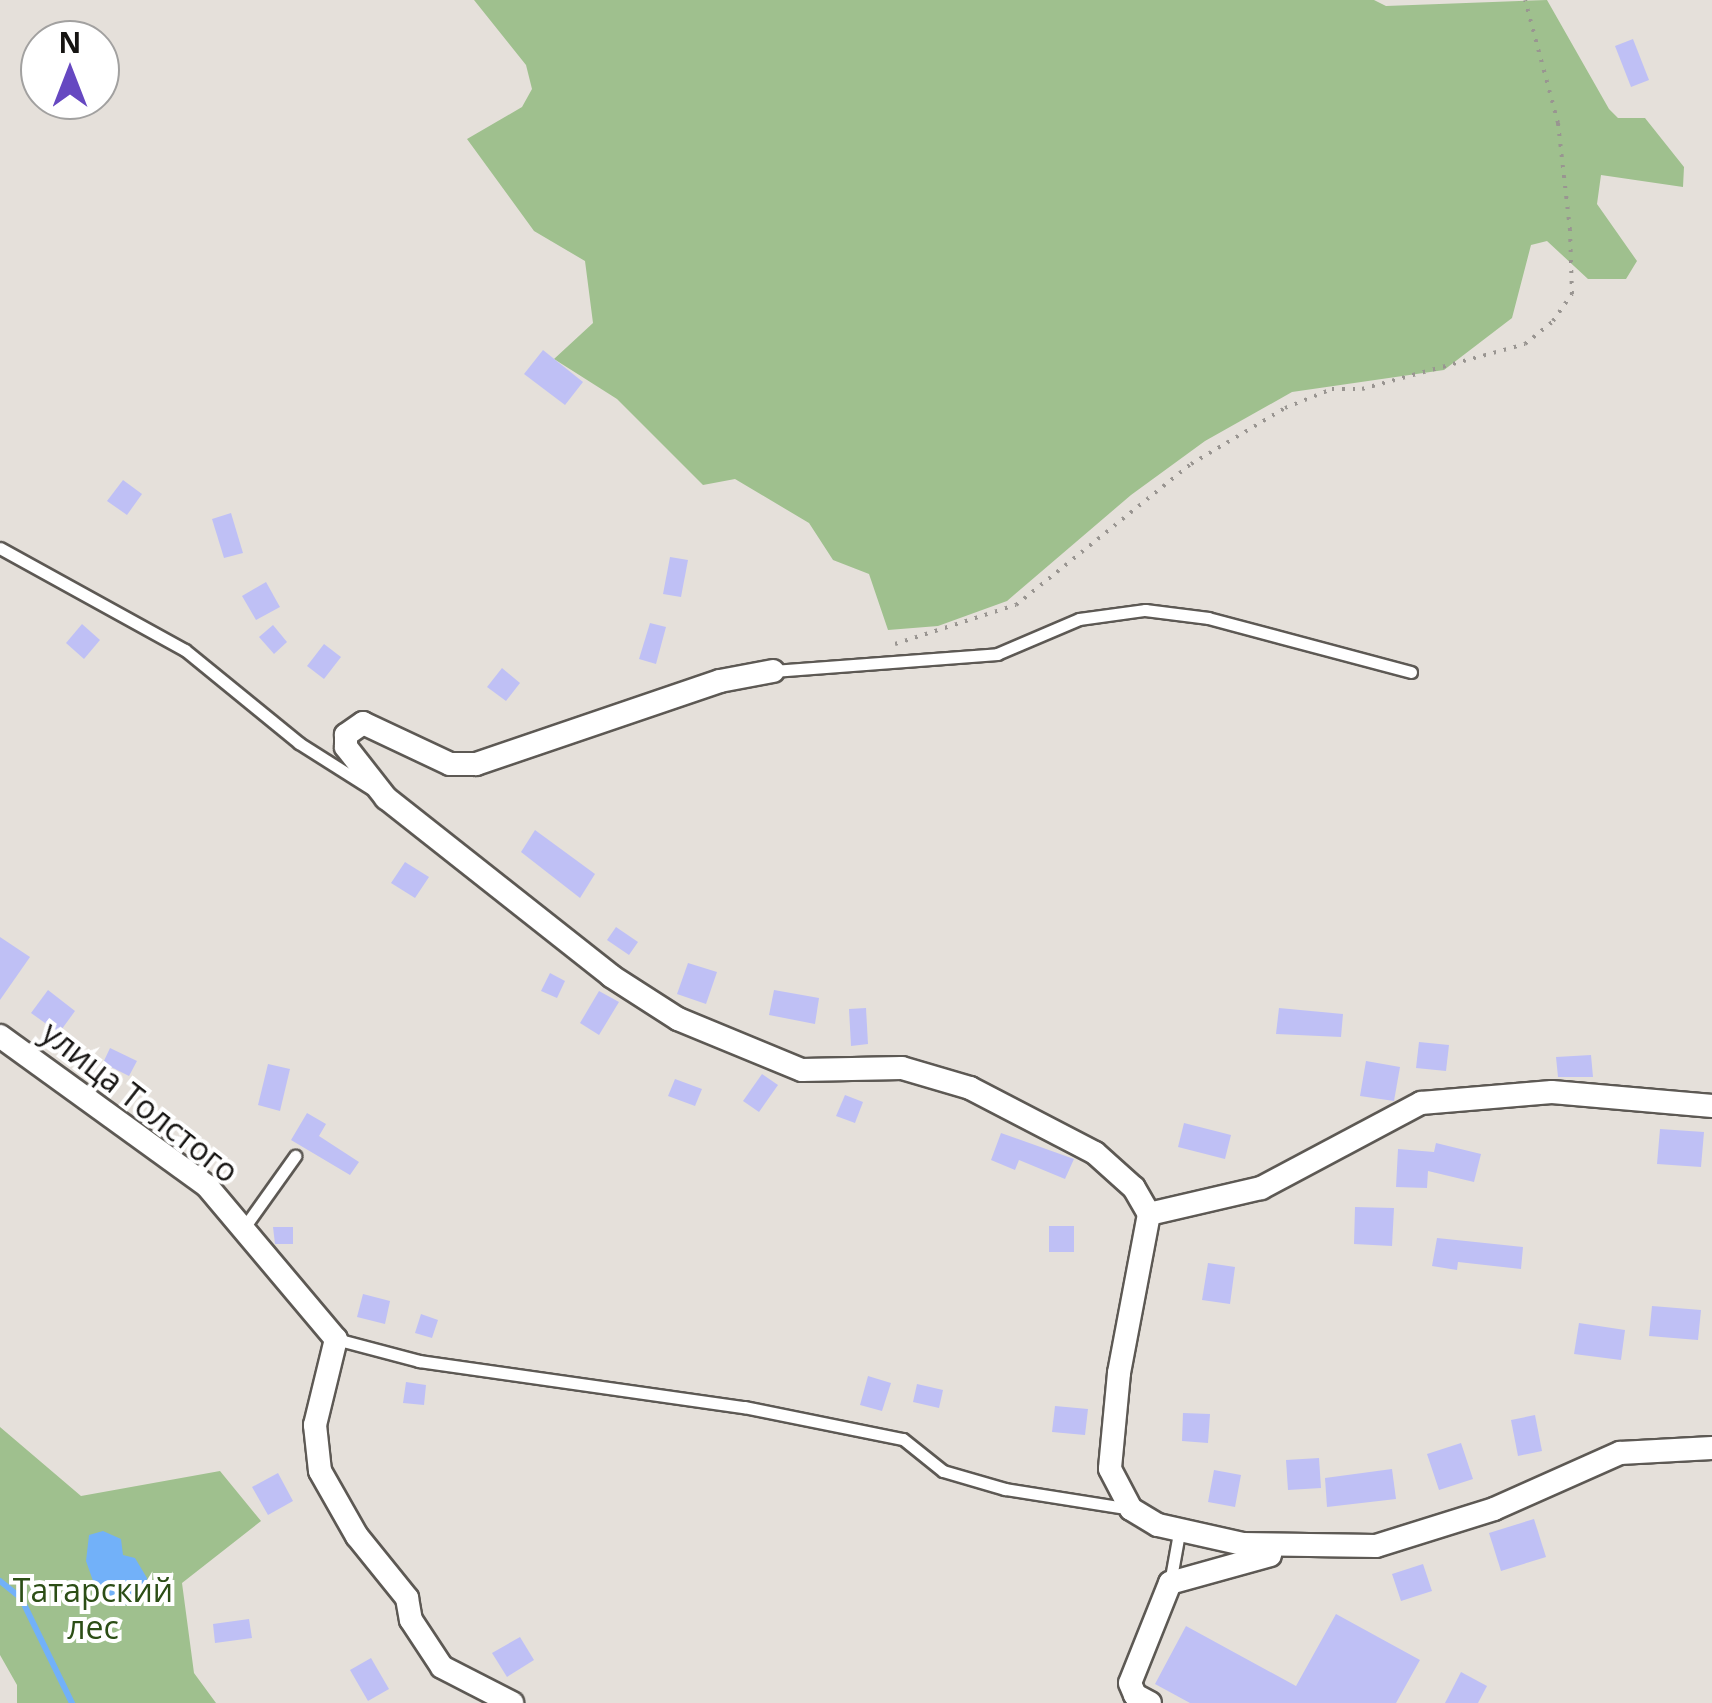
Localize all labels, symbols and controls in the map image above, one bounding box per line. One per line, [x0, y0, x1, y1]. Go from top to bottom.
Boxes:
north arrow [20, 20, 120, 120]
text: N [59, 23, 81, 61]
street label: улица Толстого [34, 1013, 246, 1191]
park label: Татарский лес [13, 1572, 173, 1647]

